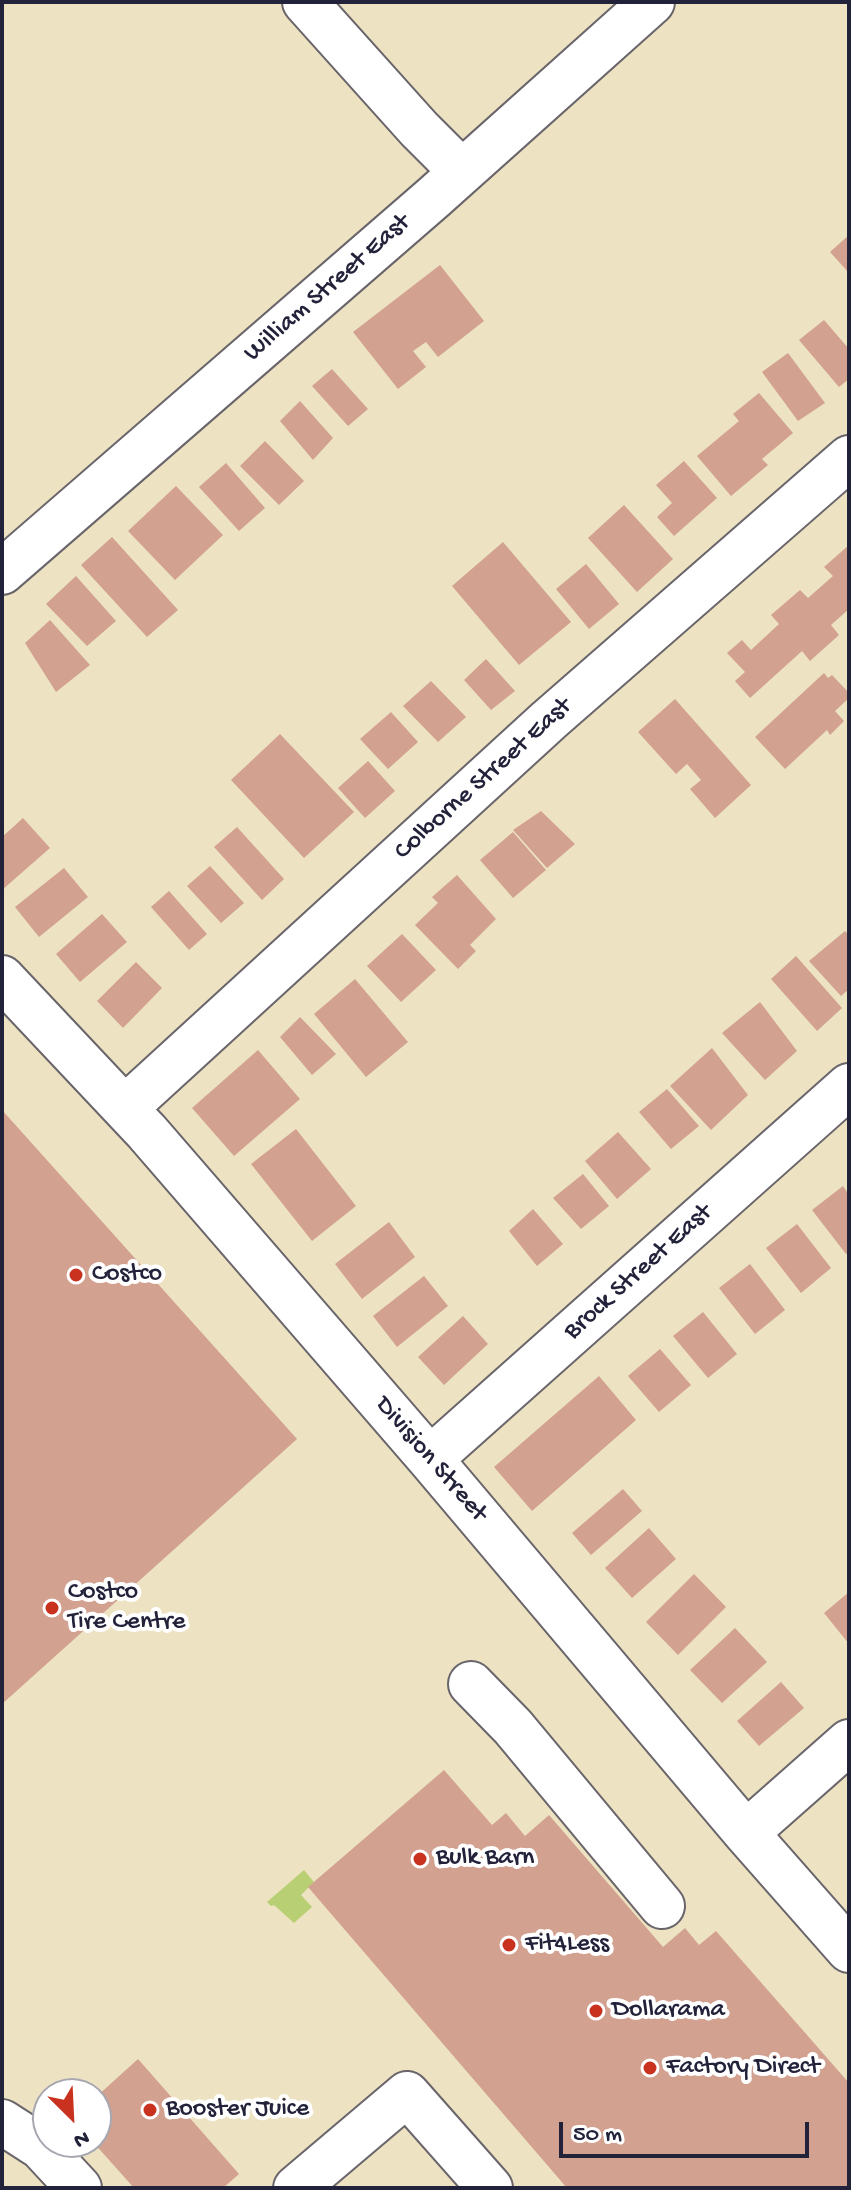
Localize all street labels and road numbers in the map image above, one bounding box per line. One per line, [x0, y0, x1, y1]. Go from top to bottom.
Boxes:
street label: William Street East [238, 208, 418, 370]
street label: Colborne Street East [389, 692, 579, 868]
street label: Brock Street East [558, 1198, 720, 1348]
street label: Division Street [367, 1391, 493, 1529]

